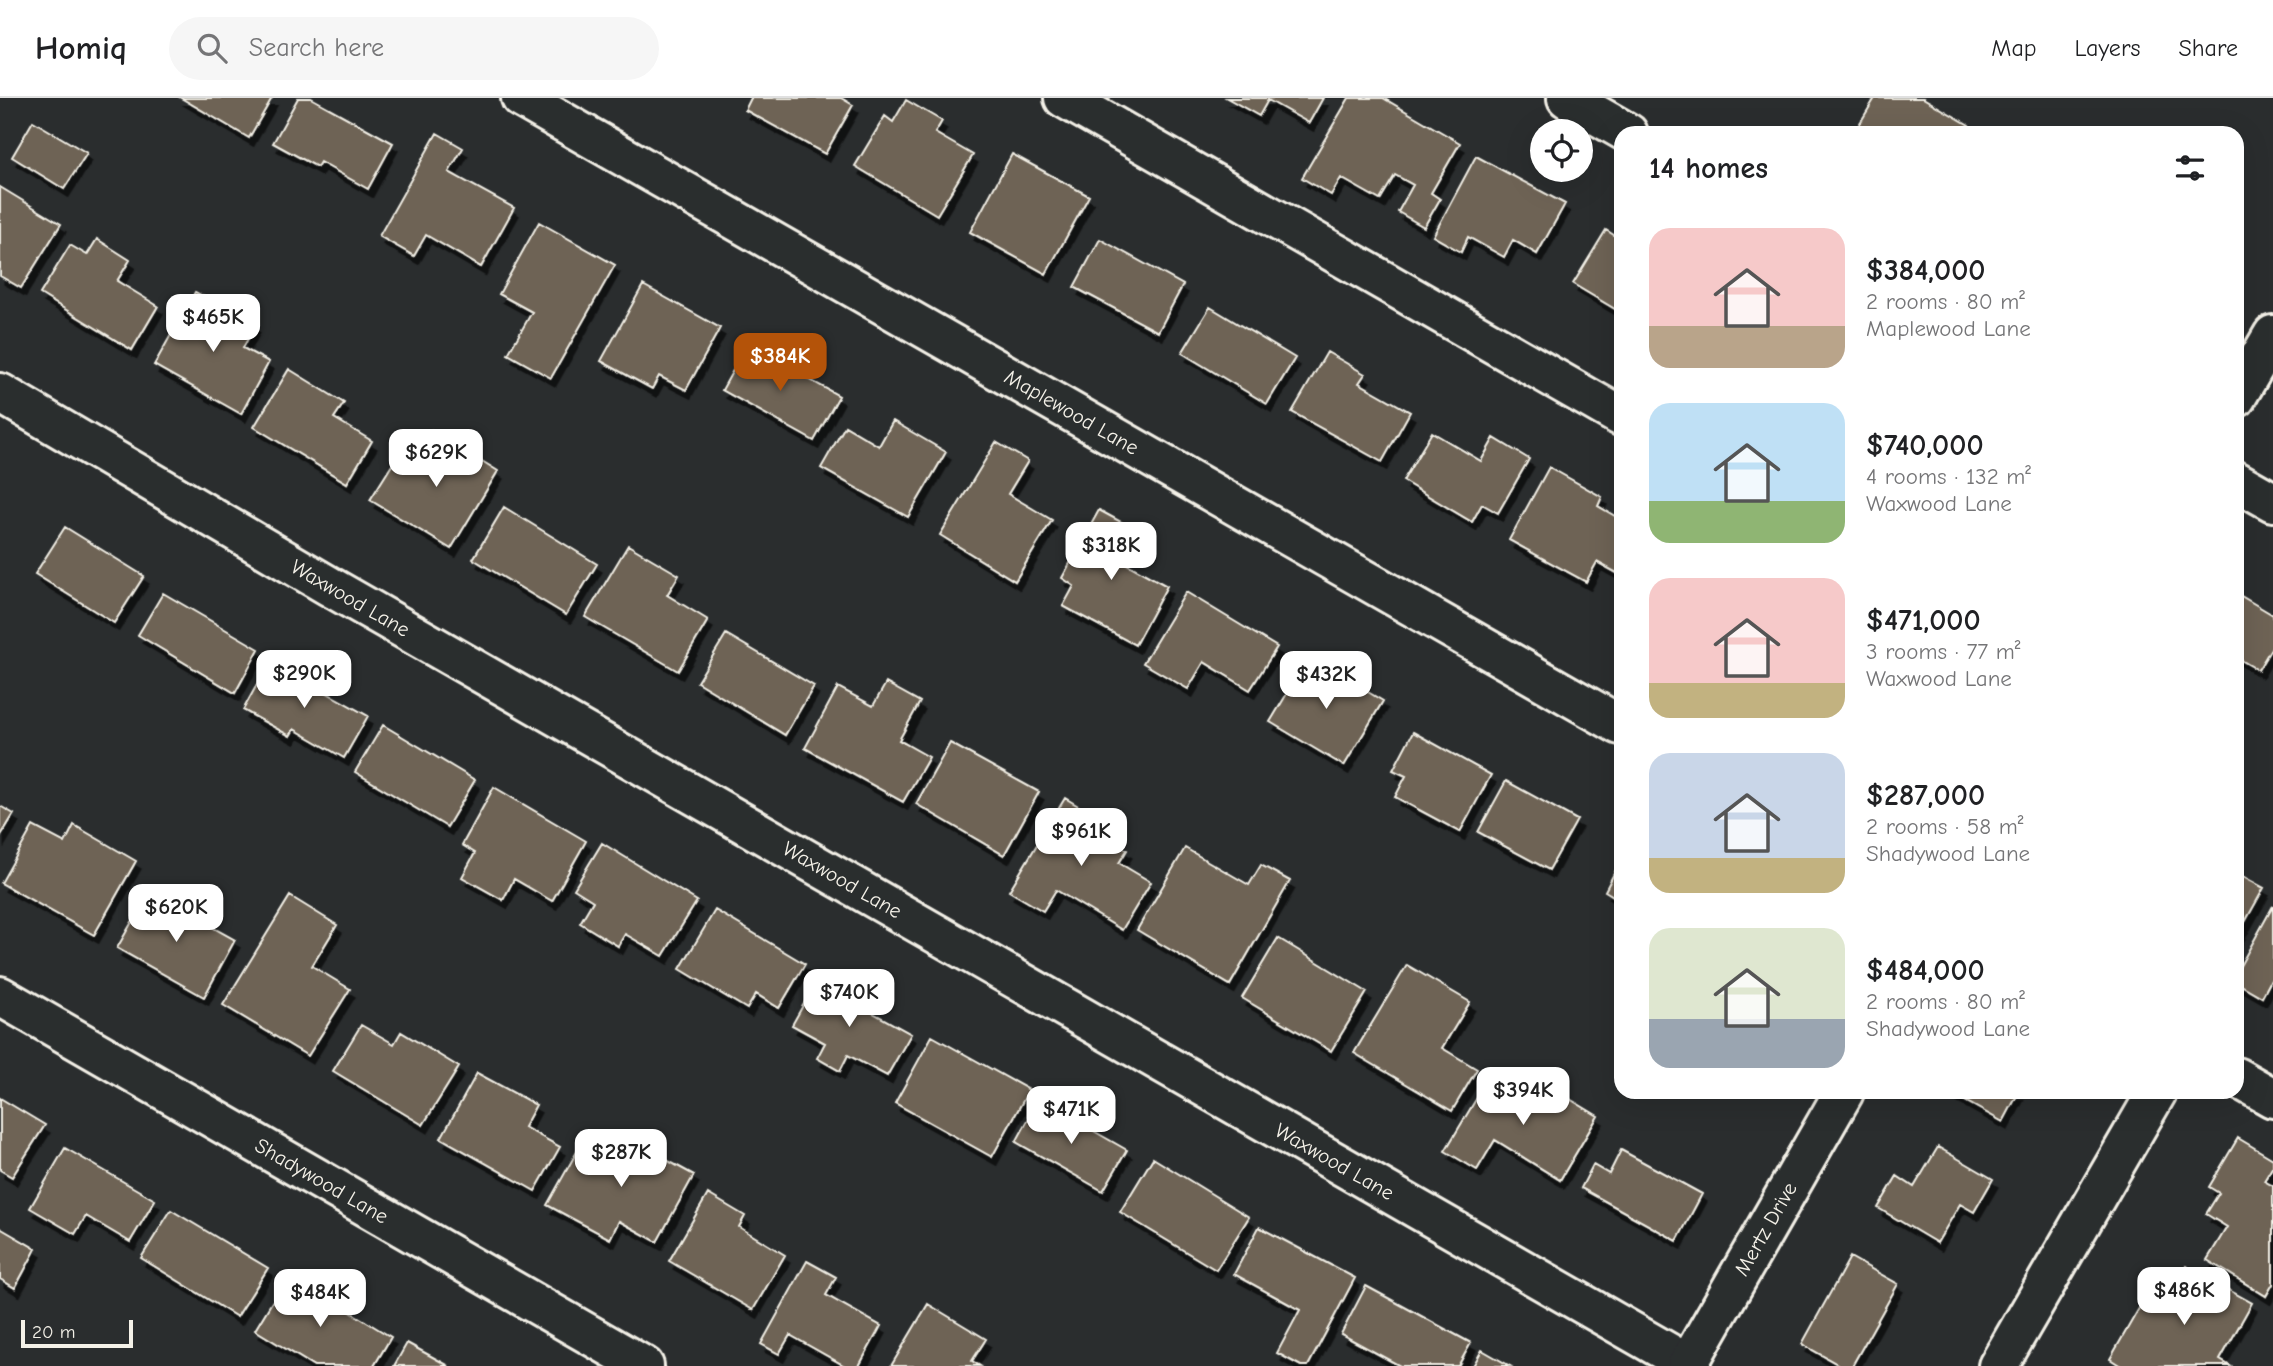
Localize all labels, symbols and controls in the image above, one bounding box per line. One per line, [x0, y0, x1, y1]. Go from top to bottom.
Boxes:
search box [169, 17, 659, 80]
text: Homiq [35, 29, 127, 67]
icon: search [193, 29, 231, 67]
text: Search here [249, 33, 384, 63]
text: Map [1991, 34, 2037, 62]
text: Layers [2075, 34, 2140, 62]
text: Share [2178, 34, 2238, 62]
map controls [1530, 119, 1593, 182]
button: locate [1530, 119, 1593, 182]
icon: filters [2171, 149, 2209, 187]
text: 14 homes [1649, 151, 1768, 186]
text: $384,000 [1866, 253, 1986, 288]
icon: home [1705, 256, 1789, 340]
text: 2 rooms · 80 m² [1866, 288, 2025, 315]
pin: $465K [164, 294, 262, 354]
text: $465K [182, 303, 244, 330]
text: Maplewood Lane [1866, 315, 2031, 342]
pin: $384K [731, 334, 829, 393]
text: $384K [750, 342, 810, 369]
street label: Maplewood Lane [1000, 364, 1143, 460]
text: $740,000 [1866, 428, 1984, 463]
pin: $629K [387, 430, 485, 489]
icon: home [1705, 431, 1789, 515]
text: $629K [405, 438, 467, 465]
text: 4 rooms · 132 m² [1866, 463, 2031, 490]
text: Waxwood Lane [1866, 490, 2012, 517]
pin: $318K [1062, 522, 1160, 582]
text: $318K [1082, 531, 1140, 558]
street label: Waxwood Lane [287, 554, 414, 642]
text: $471,000 [1866, 603, 1981, 638]
icon: home [1705, 606, 1789, 690]
text: 3 rooms · 77 m² [1866, 638, 2021, 665]
pin: $290K [255, 650, 353, 710]
pin: $432K [1277, 652, 1375, 711]
text: $290K [272, 659, 336, 686]
text: $432K [1296, 660, 1356, 687]
text: Waxwood Lane [1866, 665, 2012, 692]
text: $287,000 [1866, 778, 1985, 813]
icon: home [1705, 781, 1789, 865]
pin: $961K [1032, 808, 1130, 868]
text: 2 rooms · 58 m² [1866, 813, 2024, 840]
text: $961K [1051, 817, 1111, 844]
street label: Waxwood Lane [779, 836, 906, 923]
text: Shadywood Lane [1866, 840, 2030, 867]
pin: $620K [127, 884, 225, 944]
text: $620K [144, 893, 208, 920]
text: $484,000 [1866, 953, 1985, 988]
icon: home [1705, 956, 1789, 1040]
pin: $740K [800, 970, 898, 1029]
text: $740K [819, 978, 879, 1005]
text: 2 rooms · 80 m² [1866, 988, 2025, 1015]
text: Shadywood Lane [1866, 1015, 2030, 1042]
pin: $394K [1474, 1068, 1572, 1127]
text: $394K [1493, 1076, 1553, 1103]
pin: $471K [1022, 1086, 1120, 1146]
text: $471K [1043, 1095, 1099, 1122]
street label: Waxwood Lane [1271, 1118, 1398, 1205]
pin: $287K [572, 1130, 670, 1189]
street label: Shadywood Lane [251, 1133, 393, 1229]
text: $287K [591, 1138, 651, 1165]
street label: Mertz Drive [1729, 1178, 1802, 1280]
pin: $486K [2135, 1268, 2233, 1327]
pin: $484K [271, 1270, 369, 1329]
text: $486K [2153, 1276, 2215, 1303]
text: $484K [290, 1278, 350, 1305]
scale bar [21, 1317, 133, 1349]
text: 20 m [32, 1321, 76, 1343]

